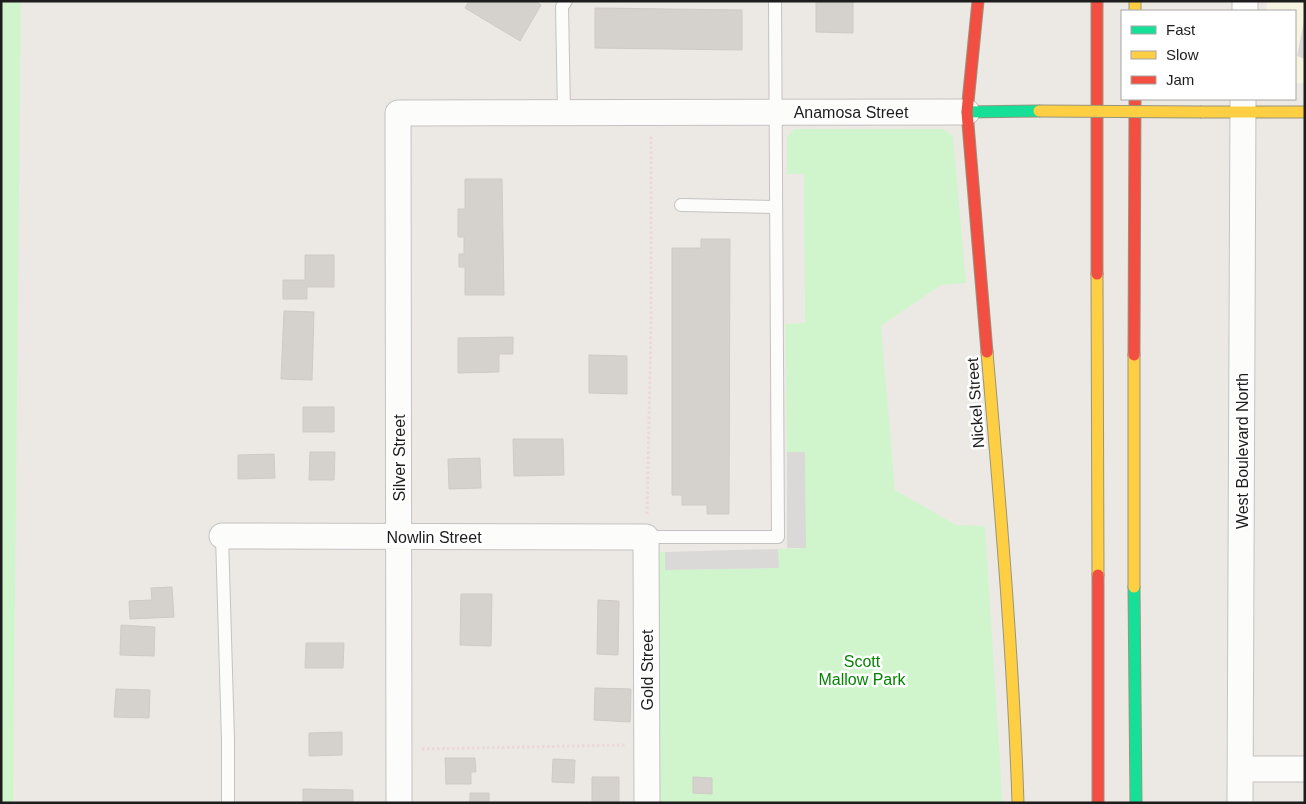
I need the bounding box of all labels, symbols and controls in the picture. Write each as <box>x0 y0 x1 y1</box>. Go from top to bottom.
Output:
legend <box>1121 10 1296 100</box>
text: Fast <box>1166 21 1196 38</box>
text: Slow <box>1166 46 1199 63</box>
text: Jam <box>1166 71 1194 88</box>
street label: Anamosa Street <box>794 104 909 121</box>
street label: Nickel Street <box>964 357 987 449</box>
street label: West Boulevard North <box>1234 373 1251 529</box>
street label: Silver Street <box>391 414 408 502</box>
street label: Nowlin Street <box>386 529 482 546</box>
street label: Gold Street <box>639 629 656 710</box>
park label: Scott Mallow Park <box>818 653 907 688</box>

